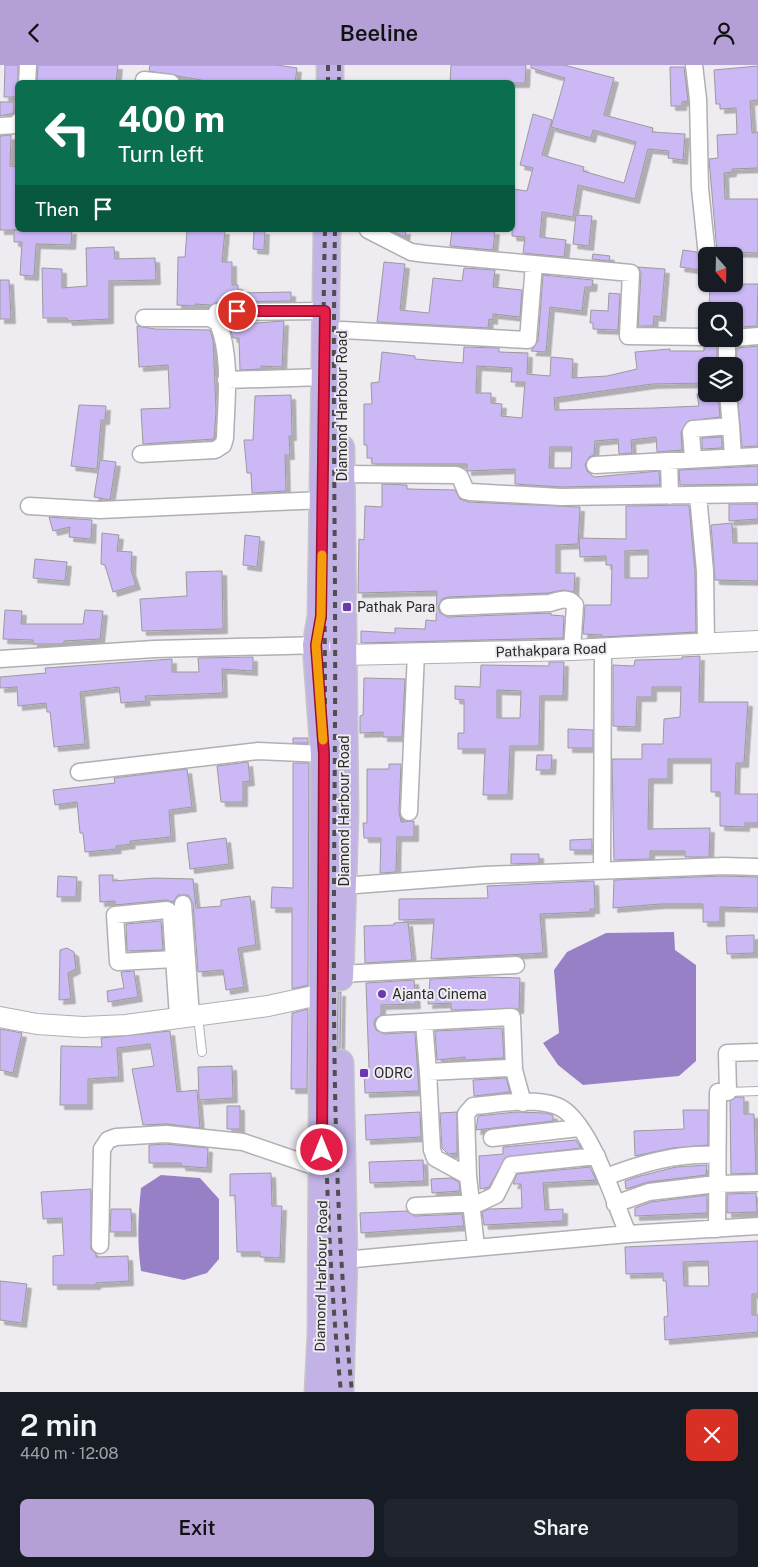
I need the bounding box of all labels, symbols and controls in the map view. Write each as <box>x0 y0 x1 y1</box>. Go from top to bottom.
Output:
icon: back <box>20 19 48 47</box>
icon: person <box>710 19 738 47</box>
text: Beeline <box>340 20 418 46</box>
text: 400 m <box>118 99 225 140</box>
icon: left <box>35 100 100 165</box>
text: Turn left <box>118 141 204 167</box>
icon: arrive <box>89 195 117 223</box>
text: Then <box>35 198 79 220</box>
north arrow <box>698 247 742 293</box>
map controls <box>698 247 743 402</box>
pin <box>216 290 258 332</box>
icon: arrive <box>223 297 251 325</box>
button: search <box>698 302 743 347</box>
street label: Diamond Harbour Road <box>334 330 350 482</box>
button: layers <box>698 357 743 402</box>
place label: Pathak Para <box>357 599 435 615</box>
marker: Pathak Para <box>341 601 353 613</box>
street label: Pathakpara Road <box>495 640 607 660</box>
street label: Diamond Harbour Road <box>336 735 352 887</box>
place label: Ajanta Cinema <box>392 986 487 1002</box>
marker: Ajanta Cinema <box>376 988 388 1000</box>
place label: ODRC <box>374 1065 413 1081</box>
marker: ODRC <box>358 1067 370 1079</box>
position arrow <box>295 1123 347 1175</box>
street label: Diamond Harbour Road <box>312 1200 330 1352</box>
text: 2 min <box>20 1407 97 1443</box>
button: close <box>686 1409 738 1461</box>
text: 440 m · 12:08 <box>20 1444 119 1463</box>
button: Exit <box>20 1499 374 1557</box>
button: Share <box>384 1499 738 1557</box>

